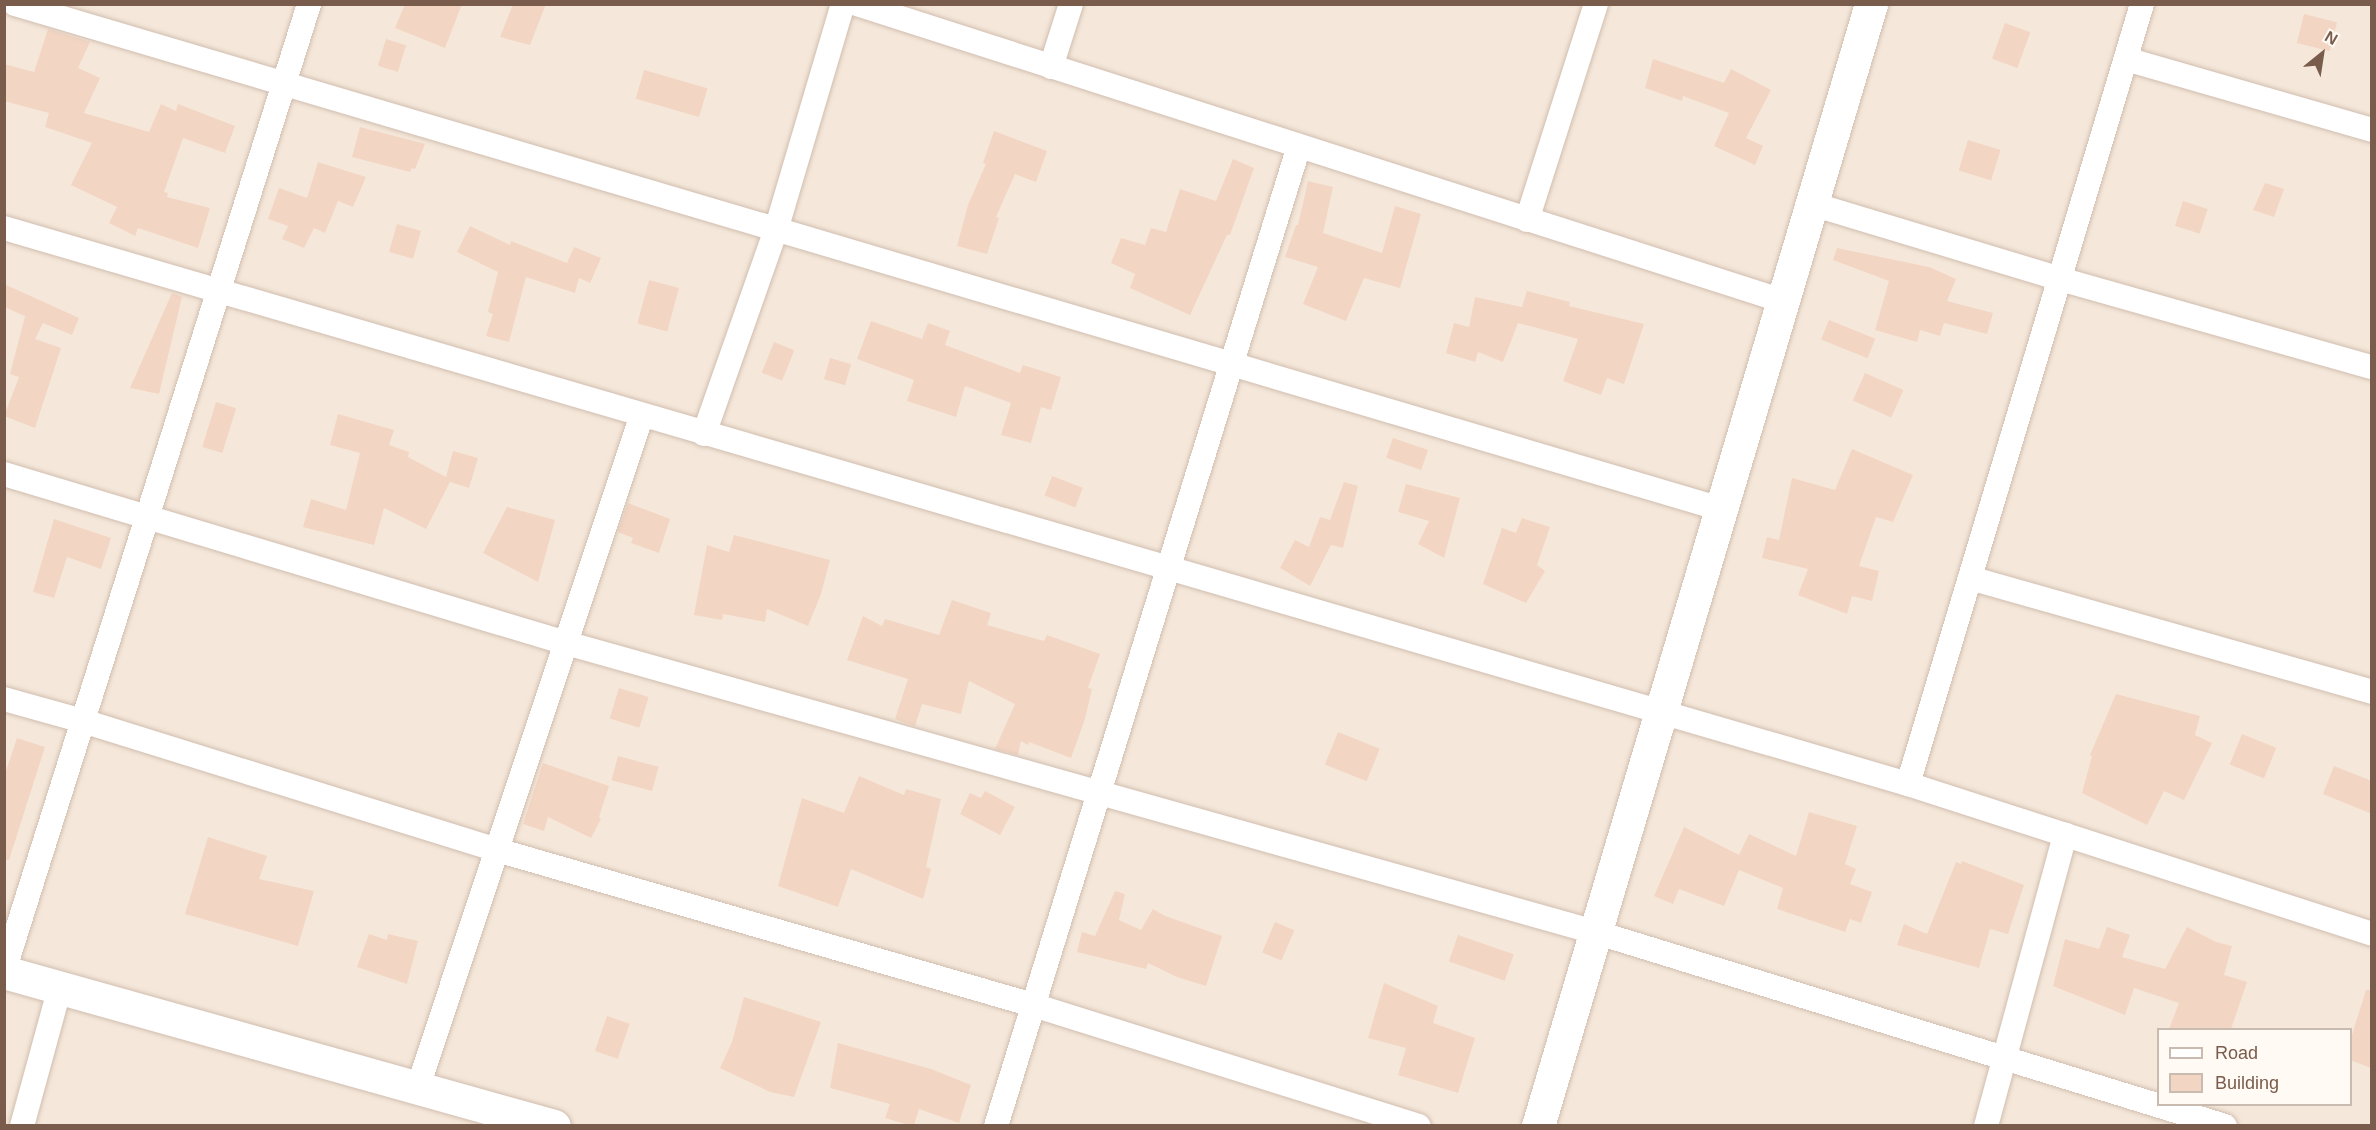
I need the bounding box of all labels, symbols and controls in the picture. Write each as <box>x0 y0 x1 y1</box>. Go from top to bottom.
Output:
north arrow <box>2292 24 2352 84</box>
text: N <box>2322 28 2341 48</box>
legend <box>2157 1028 2352 1106</box>
text: Road <box>2215 1043 2258 1063</box>
text: Building <box>2215 1073 2279 1093</box>

